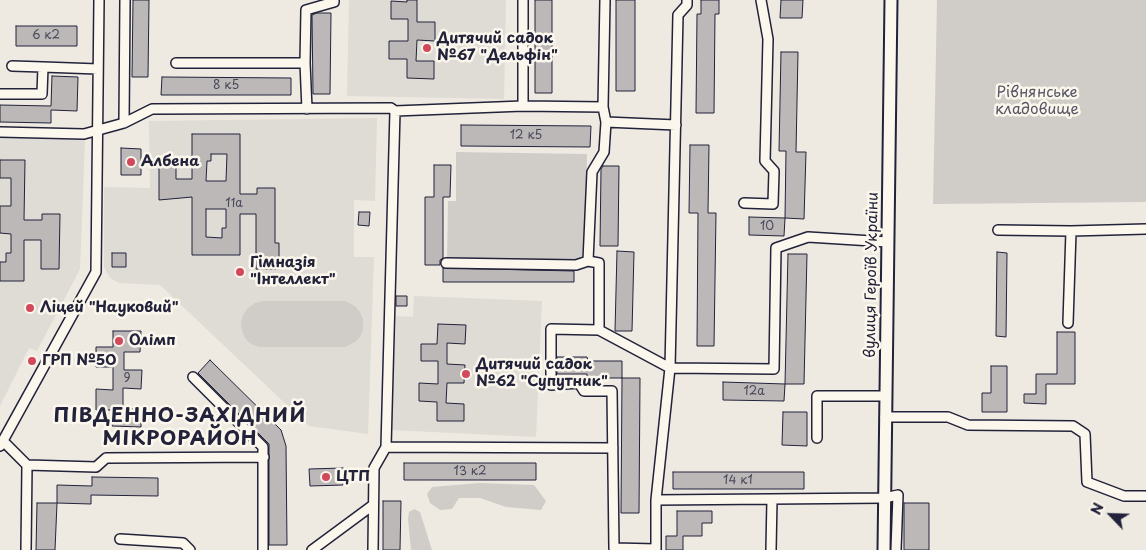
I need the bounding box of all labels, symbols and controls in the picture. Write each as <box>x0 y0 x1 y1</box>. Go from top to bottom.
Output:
house number: 6 к2 <box>32 29 60 43</box>
place label: Дитячий садок №67 "Дельфін" <box>437 30 558 65</box>
marker: Дитячий садок №67 "Дельфін" <box>421 42 433 54</box>
house number: 8 к5 <box>213 79 239 93</box>
park label: Рівнянське кладовище <box>995 84 1079 119</box>
house number: 12 к5 <box>510 129 542 143</box>
place label: Албена <box>141 153 199 171</box>
marker: Албена <box>125 156 137 168</box>
street label: вулиця Героїв України <box>862 192 882 358</box>
house number: 11а <box>225 197 243 211</box>
house number: 10 <box>760 220 774 234</box>
place label: Гімназія "Інтеллект" <box>250 254 336 289</box>
marker: Гімназія "Інтеллект" <box>234 266 246 278</box>
place label: Ліцей "Науковий" <box>40 299 179 317</box>
marker: Ліцей "Науковий" <box>24 302 36 314</box>
place label: Олімп <box>129 332 176 350</box>
marker: Олімп <box>113 335 125 347</box>
place label: ГРП №50 <box>42 352 116 370</box>
marker: ГРП №50 <box>26 355 38 367</box>
place label: Дитячий садок №62 "Супутник" <box>476 356 608 391</box>
marker: Дитячий садок №62 "Супутник" <box>460 368 472 380</box>
house number: 9 <box>123 372 131 386</box>
house number: 12а <box>743 385 765 399</box>
district label: ПІВДЕННО-ЗАХІДНИЙ МІКРОРАЙОН <box>53 404 307 451</box>
house number: 13 к2 <box>454 465 486 479</box>
place label: ЦТП <box>336 468 370 486</box>
marker: ЦТП <box>320 471 332 483</box>
house number: 14 к1 <box>723 474 753 488</box>
north arrow <box>1086 490 1136 540</box>
text: N <box>1085 499 1109 518</box>

